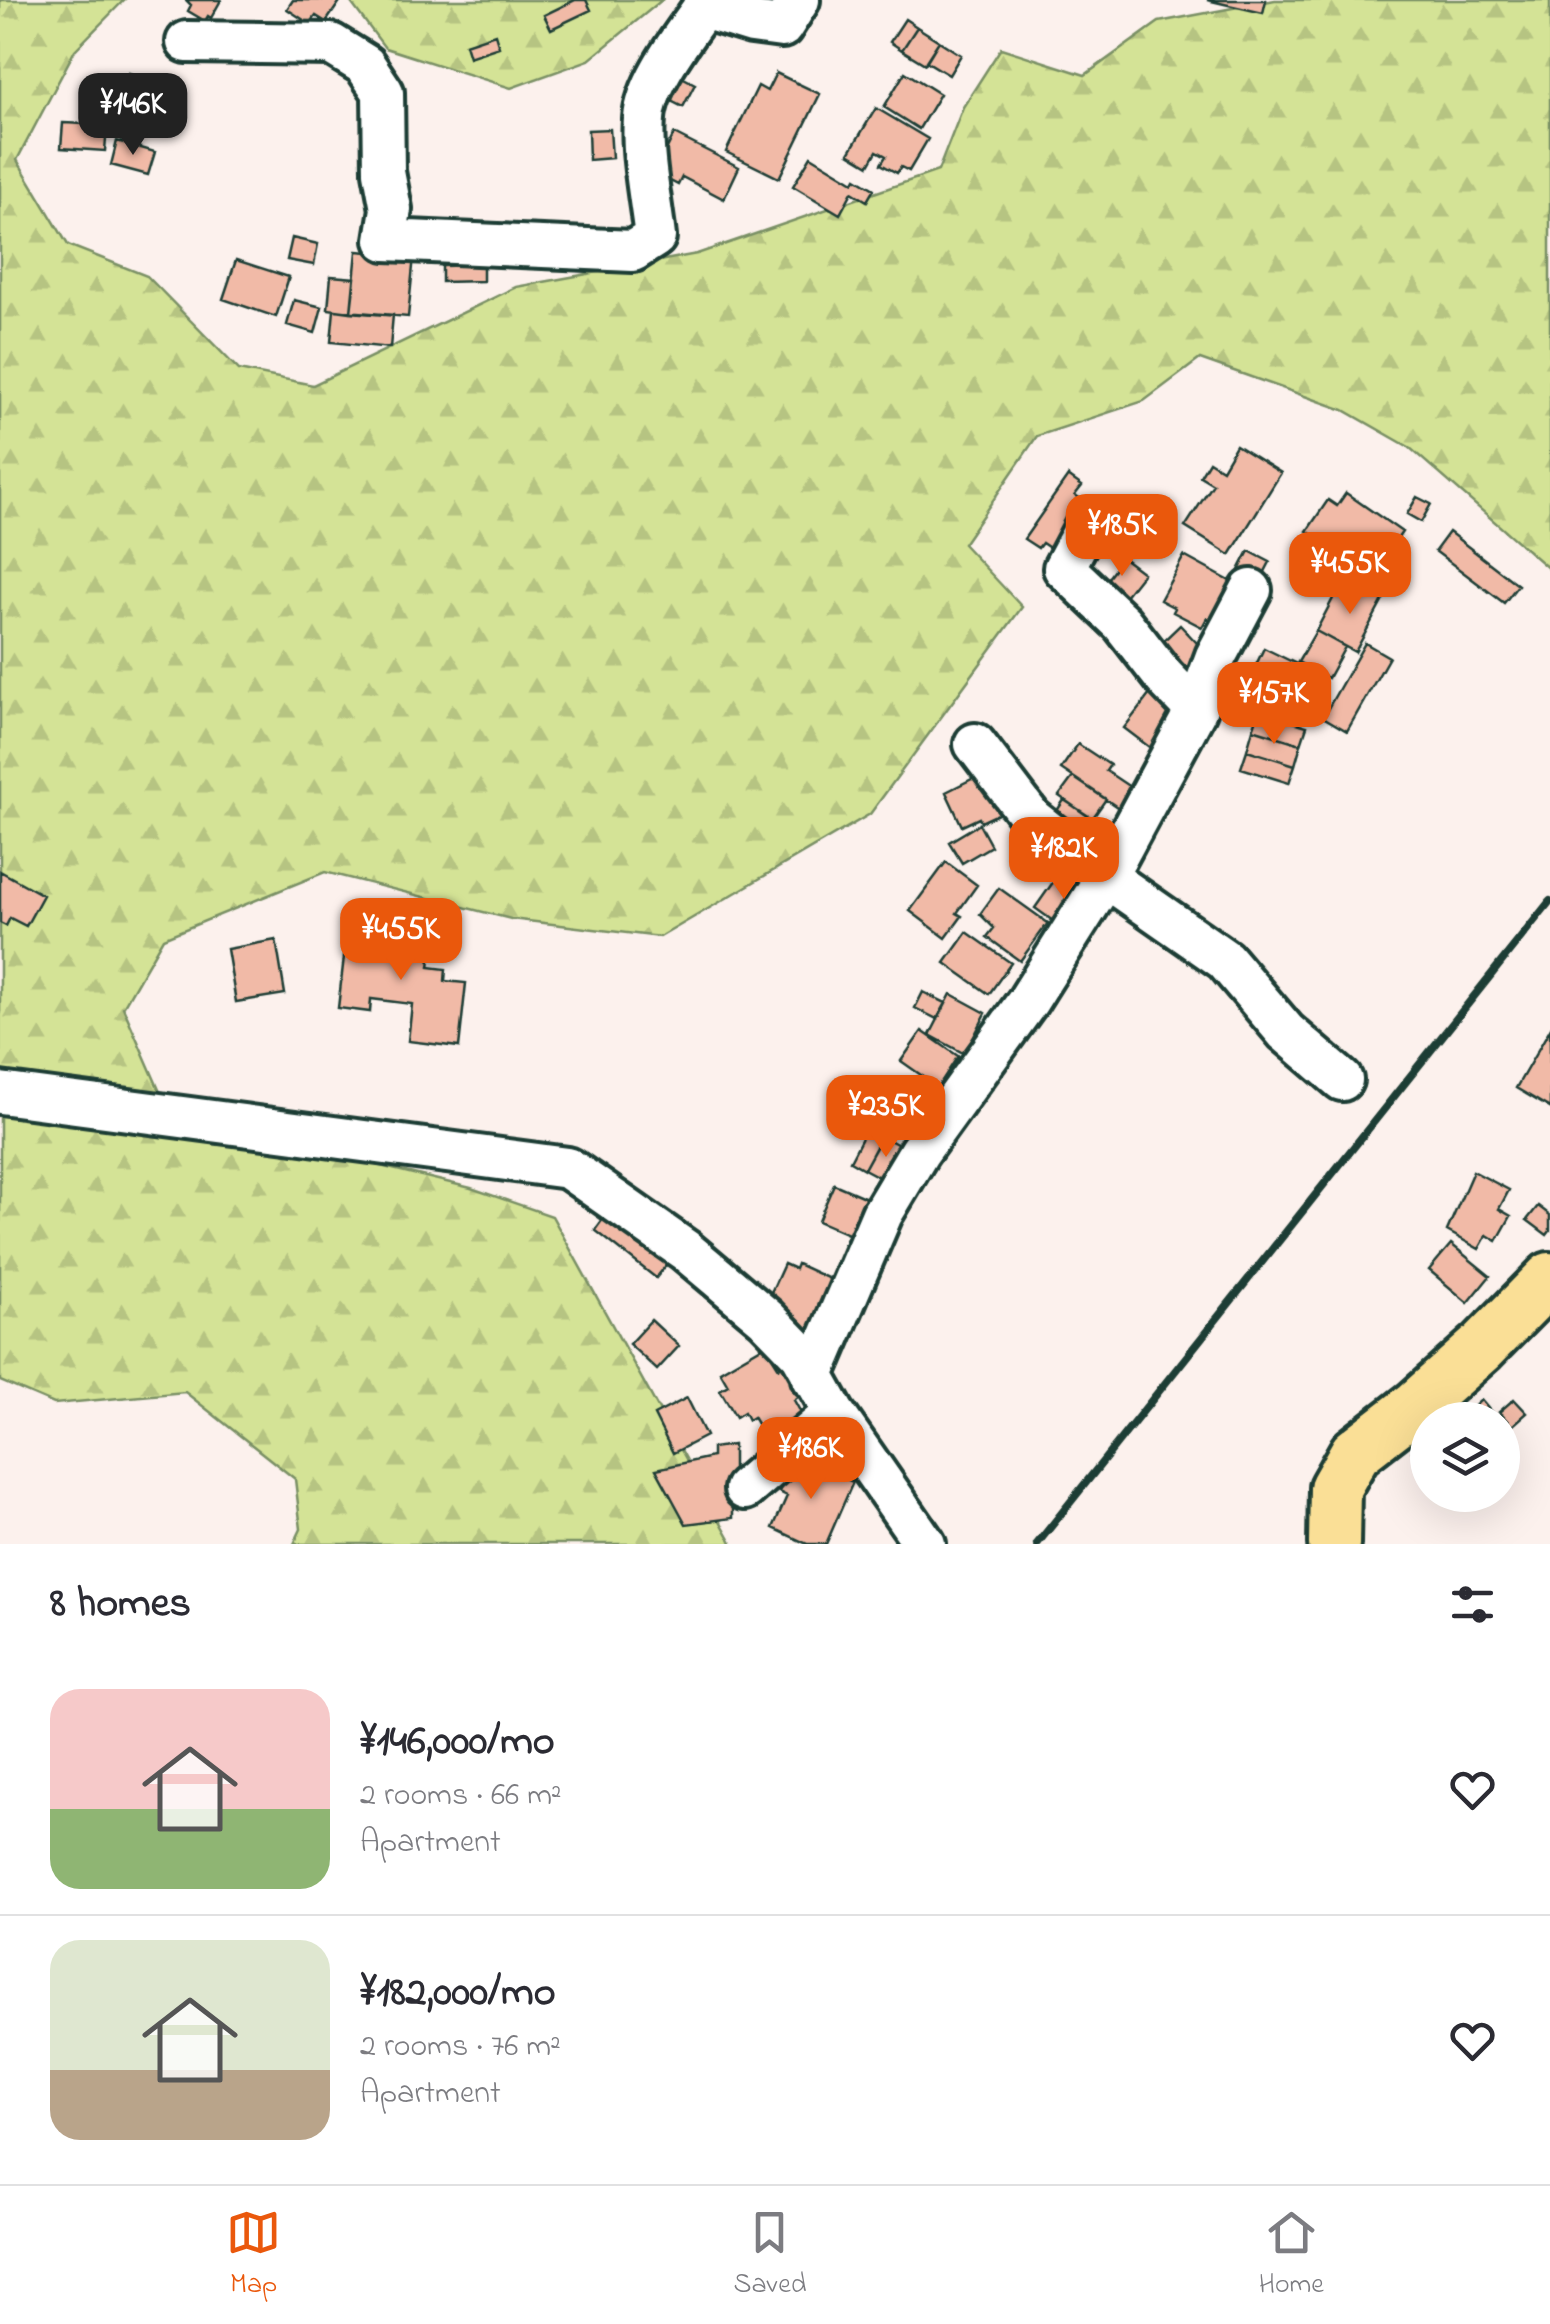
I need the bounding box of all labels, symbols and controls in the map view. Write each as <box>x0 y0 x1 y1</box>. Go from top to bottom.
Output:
pin: ¥146K <box>63 73 203 158</box>
text: ¥146K <box>100 82 166 129</box>
pin: ¥185K <box>1052 494 1192 579</box>
text: ¥185K <box>1088 503 1156 550</box>
pin: ¥455K <box>1280 532 1420 617</box>
text: ¥455K <box>1311 541 1389 588</box>
pin: ¥157K <box>1204 662 1344 747</box>
text: ¥157K <box>1239 671 1309 718</box>
pin: ¥182K <box>994 817 1134 902</box>
text: ¥182K <box>1031 826 1097 873</box>
pin: ¥455K <box>331 898 471 983</box>
text: ¥455K <box>362 907 440 954</box>
pin: ¥235K <box>816 1075 956 1160</box>
text: ¥235K <box>848 1084 924 1131</box>
map controls <box>1410 1402 1520 1512</box>
button: layers <box>1410 1402 1520 1512</box>
pin: ¥186K <box>741 1417 881 1502</box>
text: ¥186K <box>779 1426 843 1473</box>
text: 8 homes <box>50 1574 191 1635</box>
icon: filters <box>1445 1577 1500 1632</box>
text: ¥146,000/mo <box>360 1712 555 1773</box>
icon: home <box>130 1729 250 1849</box>
icon: heart <box>1445 1762 1500 1817</box>
text: 2 rooms · 66 m² <box>360 1773 562 1820</box>
text: Apartment <box>360 1820 501 1867</box>
text: ¥182,000/mo <box>360 1963 555 2024</box>
icon: home <box>130 1980 250 2100</box>
icon: heart <box>1445 2013 1500 2068</box>
text: 2 rooms · 76 m² <box>360 2024 561 2071</box>
text: Apartment <box>360 2071 501 2118</box>
tab: Map <box>226 2205 281 2306</box>
tab: Saved <box>733 2205 806 2306</box>
tab: Home <box>1259 2205 1324 2306</box>

